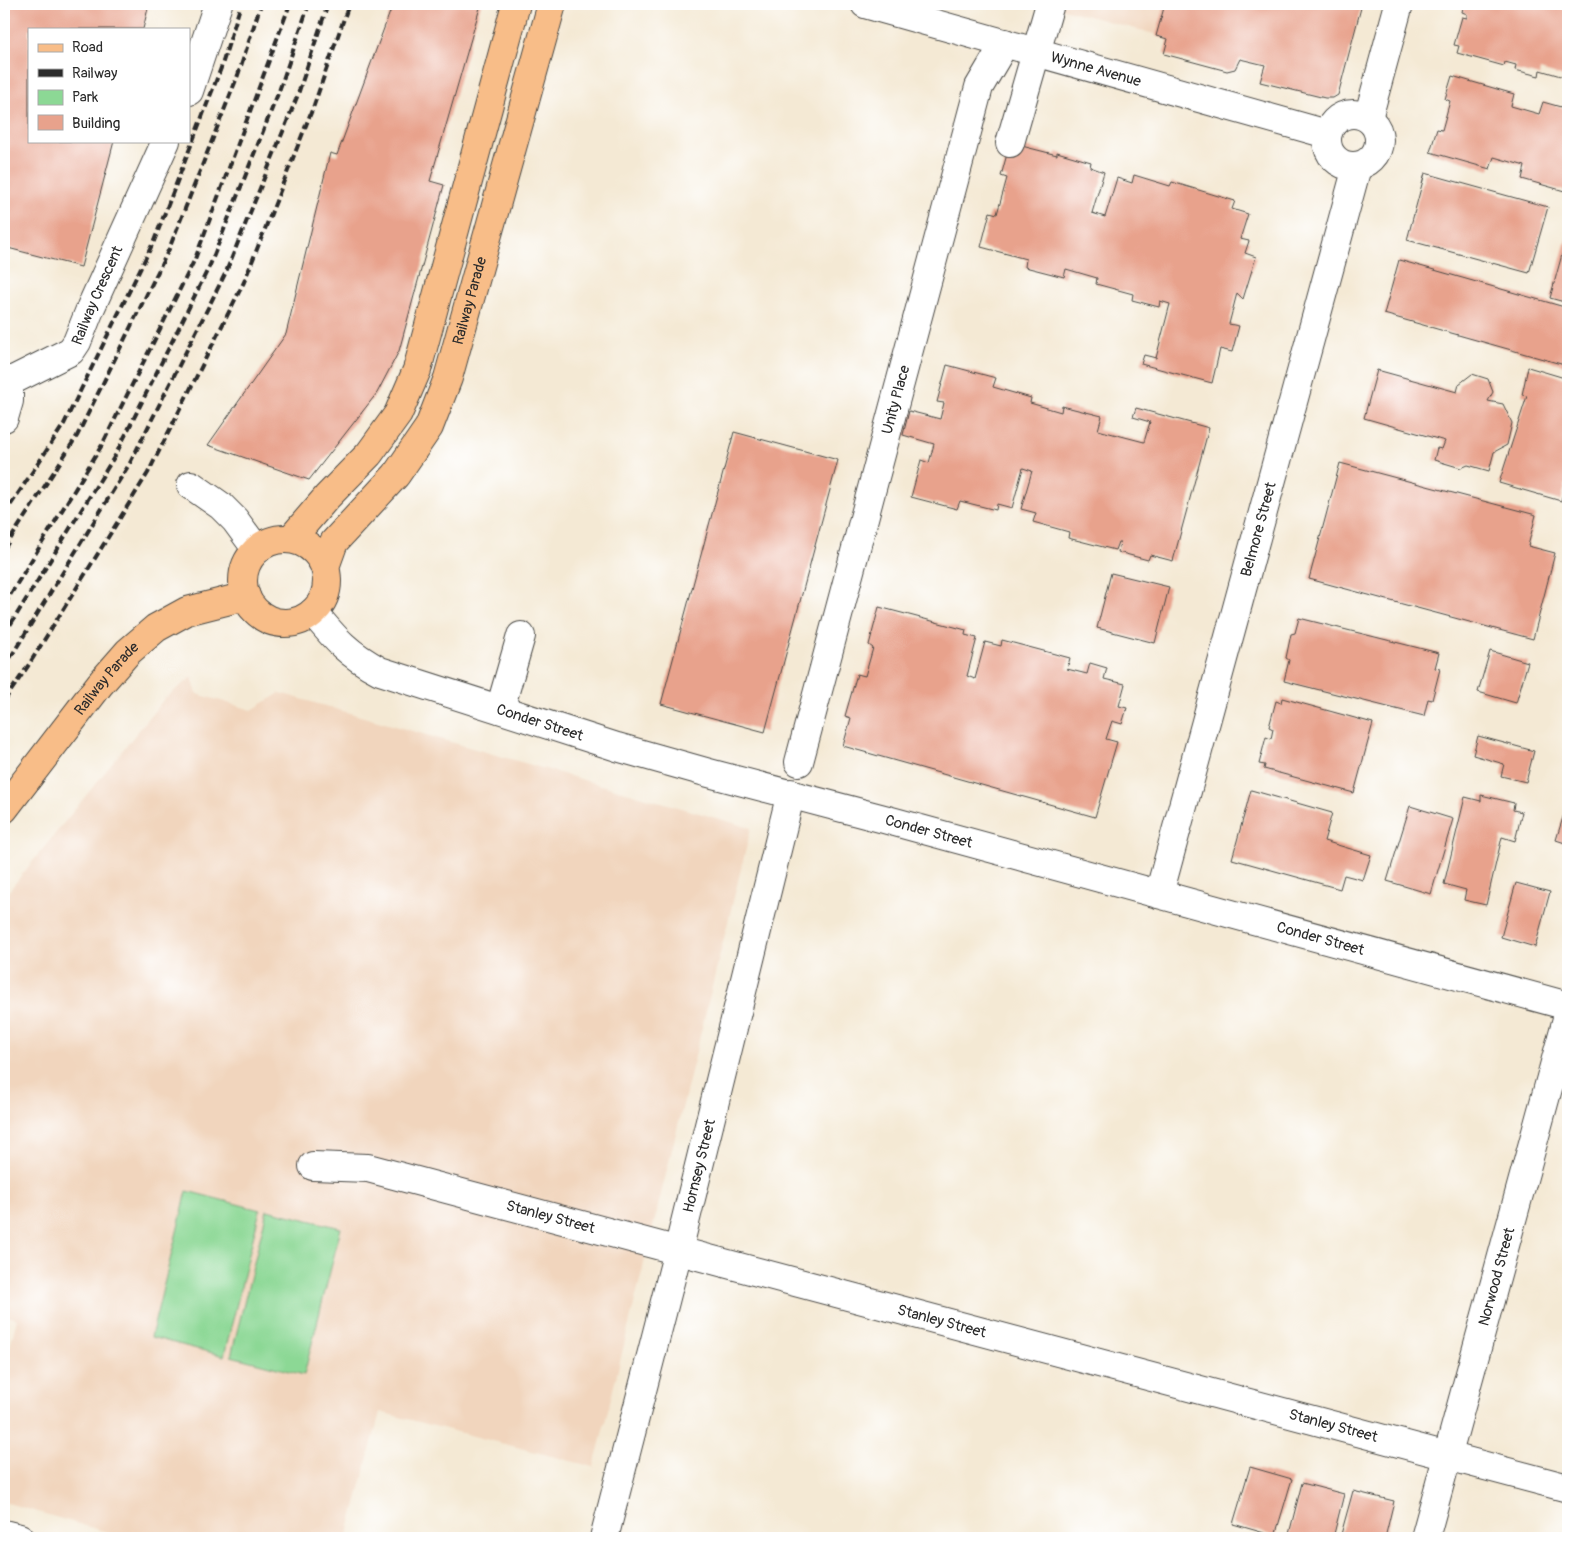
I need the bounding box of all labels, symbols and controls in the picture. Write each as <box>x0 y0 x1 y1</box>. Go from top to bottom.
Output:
legend <box>28 28 190 142</box>
text: Road <box>72 38 103 57</box>
street label: Wynne Avenue <box>1049 47 1144 91</box>
text: Railway <box>72 64 118 83</box>
text: Park <box>72 88 99 107</box>
text: Building <box>72 114 120 133</box>
street label: Railway Crescent <box>67 242 127 348</box>
street label: Railway Parade <box>448 254 491 347</box>
street label: Unity Place <box>877 362 914 436</box>
street label: Belmore Street <box>1236 479 1281 579</box>
street label: Railway Parade <box>70 637 143 719</box>
street label: Conder Street <box>494 700 587 745</box>
street label: Conder Street <box>883 810 976 853</box>
street label: Conder Street <box>1275 917 1367 960</box>
street label: Hornsey Street <box>678 1116 720 1215</box>
street label: Stanley Street <box>504 1196 598 1238</box>
street label: Norwood Street <box>1474 1224 1519 1328</box>
street label: Stanley Street <box>895 1300 989 1342</box>
street label: Stanley Street <box>1287 1404 1381 1447</box>

